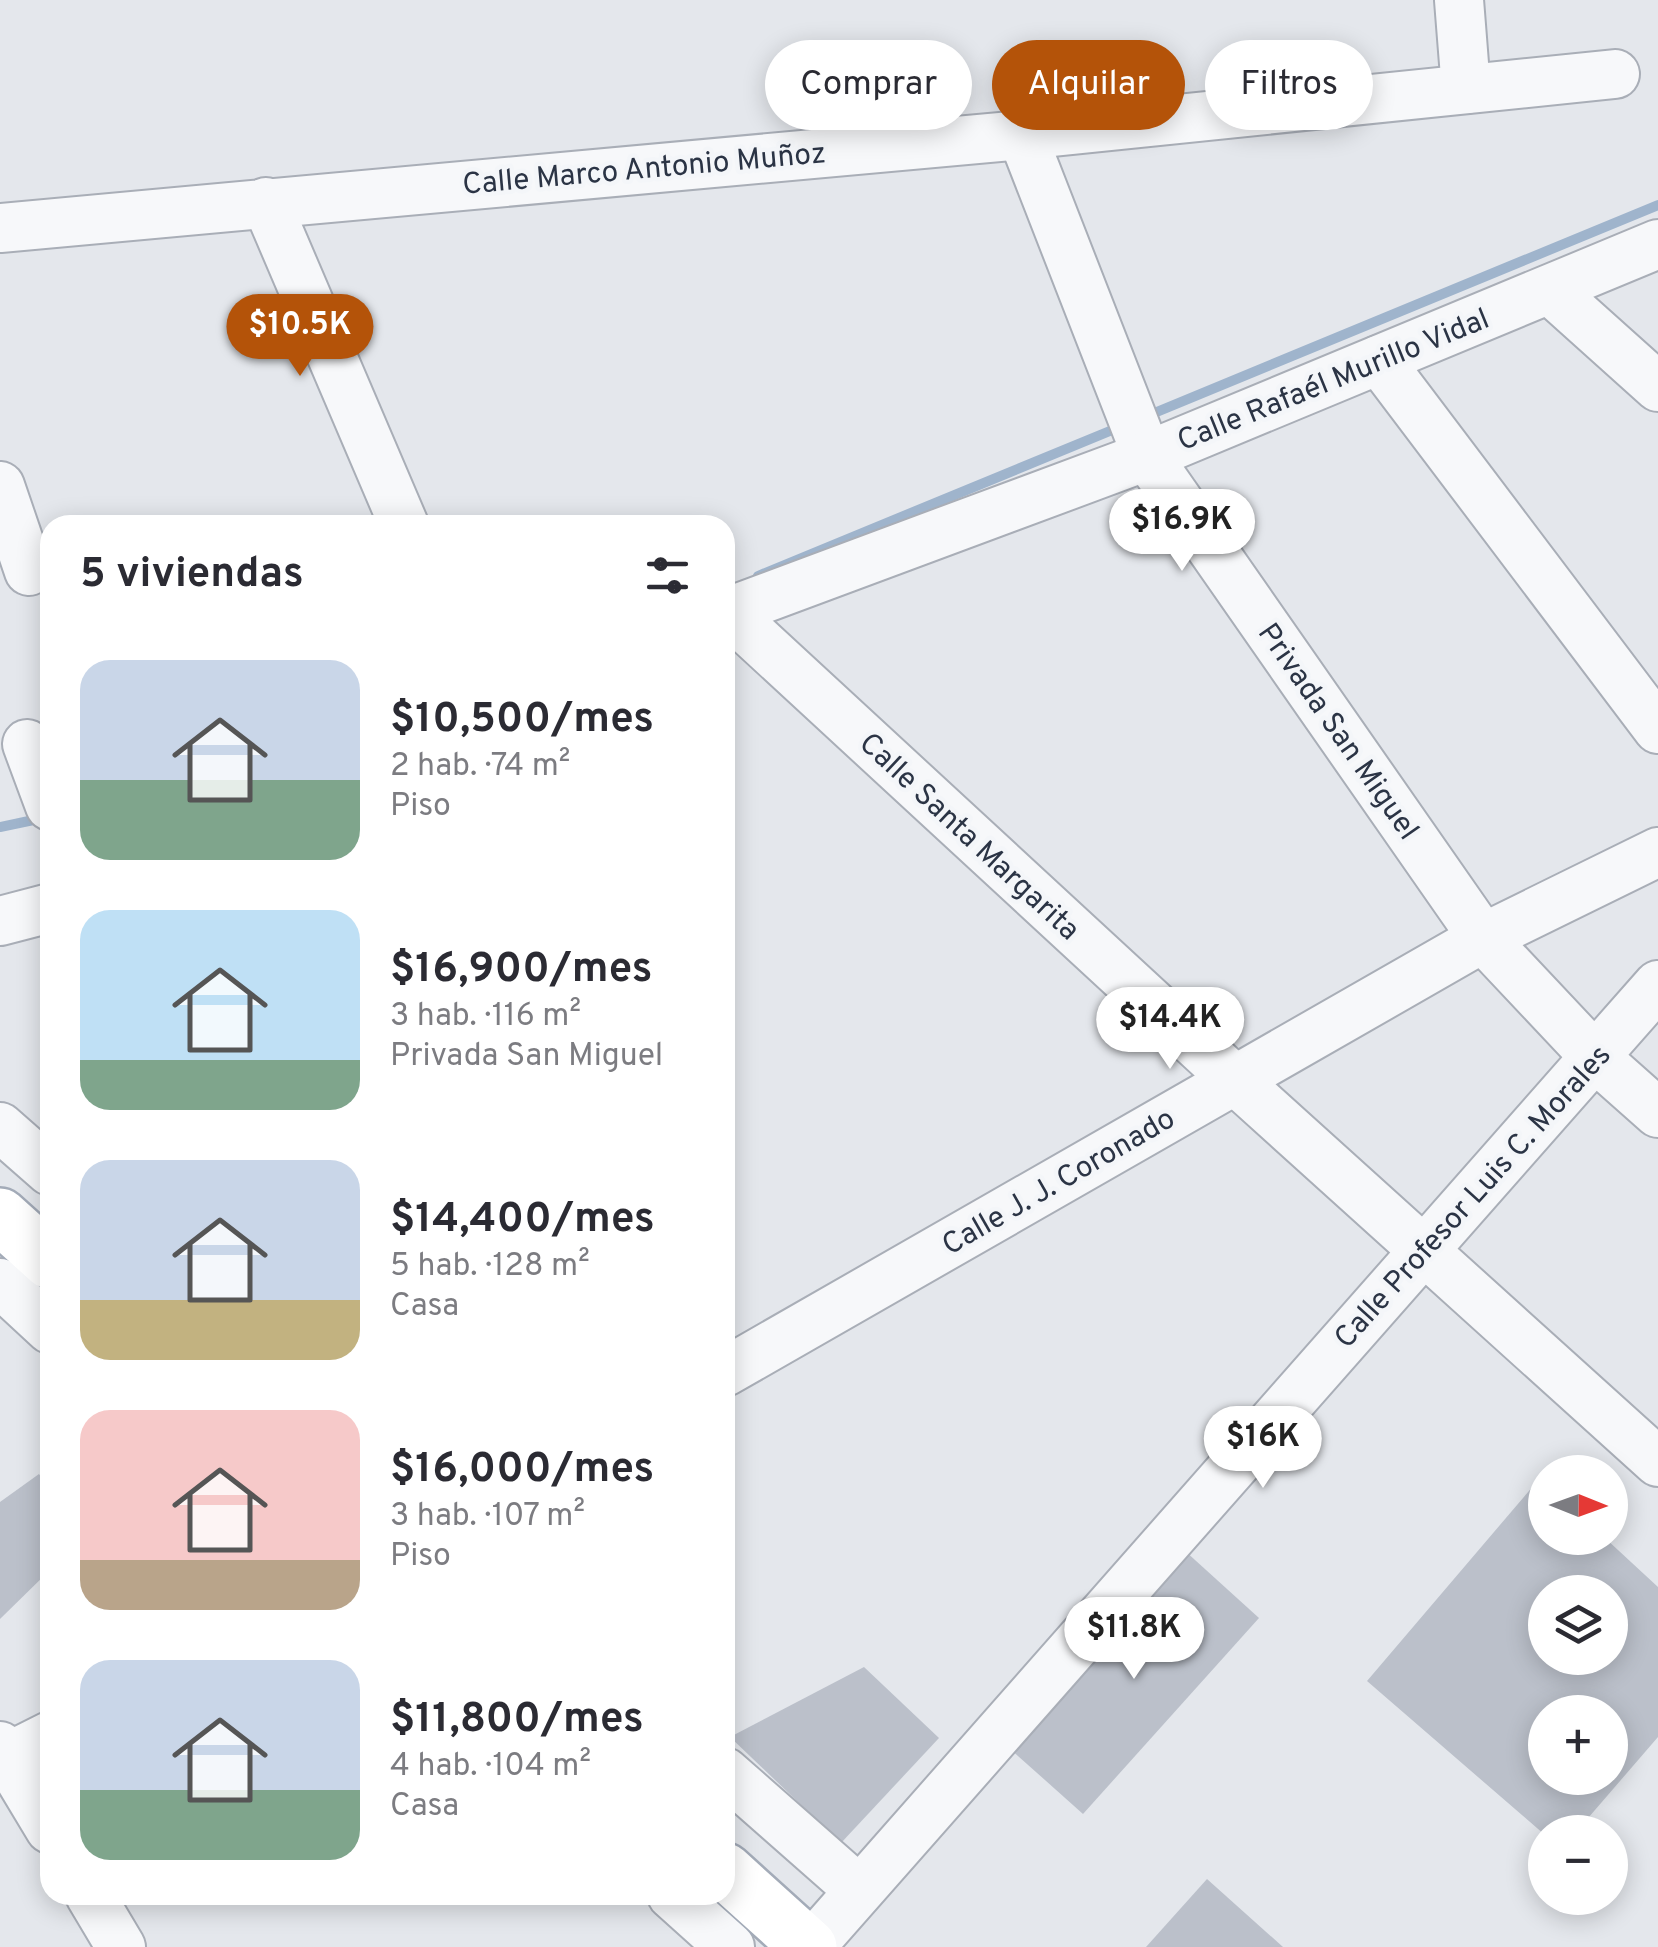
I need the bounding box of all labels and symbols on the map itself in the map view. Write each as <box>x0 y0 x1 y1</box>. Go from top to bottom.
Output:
street label: Calle Marco Antonio Muñoz <box>461 136 827 205</box>
pin: $10.5K <box>219 294 381 379</box>
street label: Calle Rafaél Murillo Vidal <box>1173 302 1495 461</box>
pin: $16.9K <box>1101 489 1263 574</box>
street label: Privada San Miguel <box>1248 617 1426 848</box>
street label: Calle Santa Margarita <box>850 726 1086 950</box>
pin: $14.4K <box>1089 987 1251 1072</box>
street label: Calle Profesor Luis C. Morales <box>1328 1038 1620 1357</box>
street label: Calle J. J. Coronado <box>936 1101 1182 1265</box>
pin: $16K <box>1204 1406 1322 1491</box>
north arrow <box>1528 1455 1628 1555</box>
pin: $11.8K <box>1053 1597 1215 1682</box>

